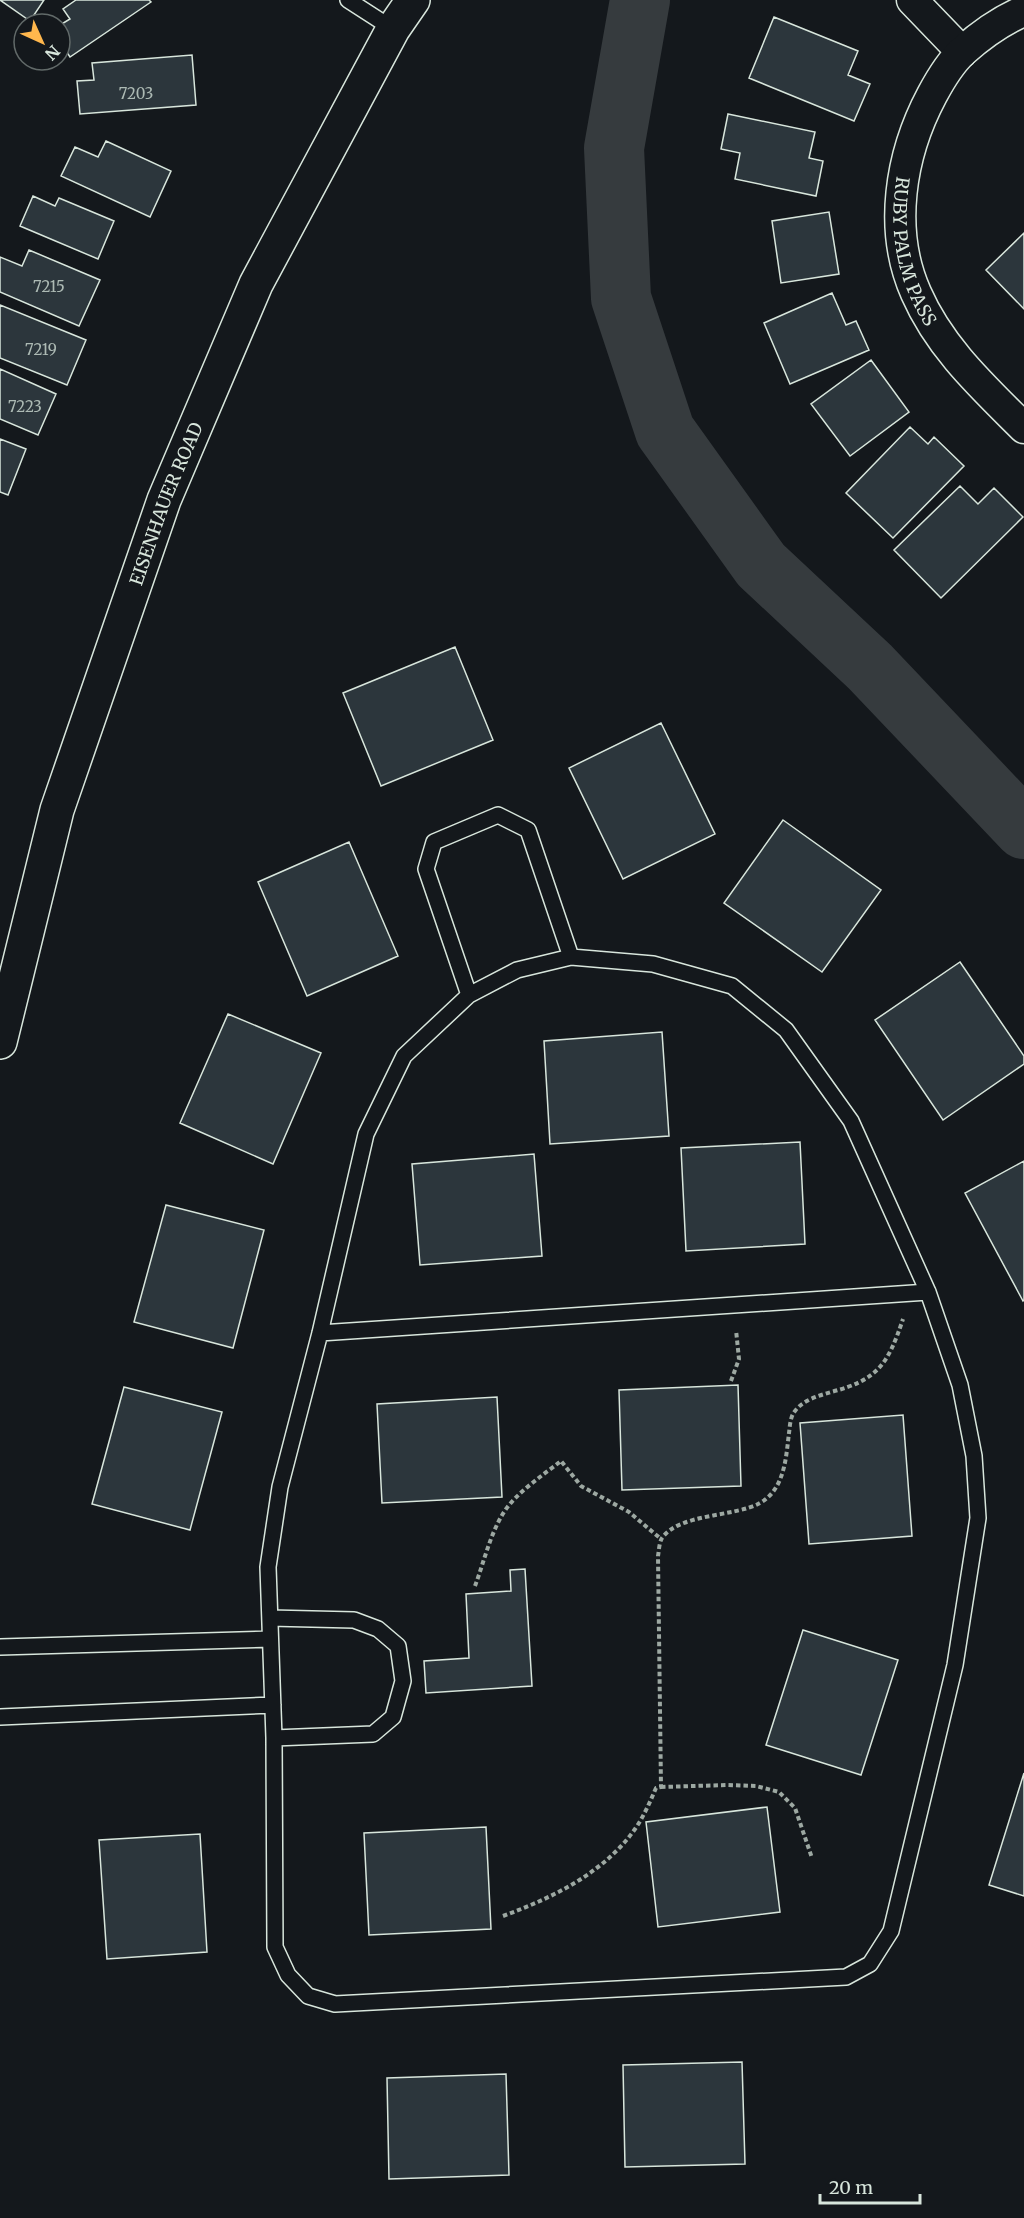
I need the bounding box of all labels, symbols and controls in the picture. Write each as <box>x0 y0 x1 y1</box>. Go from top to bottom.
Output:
north arrow <box>12 12 72 72</box>
text: N <box>41 41 64 64</box>
house number: 7203 <box>119 84 153 103</box>
street label: RUBY PALM PASS <box>889 175 942 330</box>
house number: 7215 <box>33 277 65 296</box>
house number: 7219 <box>25 340 57 359</box>
house number: 7223 <box>8 397 42 416</box>
street label: EISENHAUER ROAD <box>124 419 207 588</box>
scale bar <box>820 2167 920 2205</box>
text: 20 m <box>829 2176 873 2199</box>

